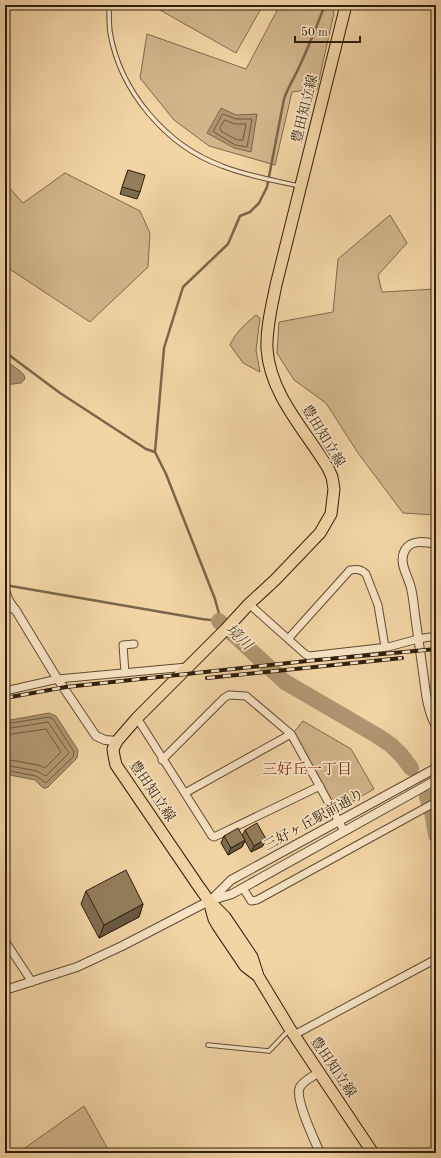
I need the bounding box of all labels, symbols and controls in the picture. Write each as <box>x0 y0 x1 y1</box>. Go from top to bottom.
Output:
scale bar <box>295 18 360 44</box>
text: 50 m <box>301 26 328 39</box>
street label: 豊田知立線 <box>289 73 320 145</box>
street label: 豊田知立線 <box>299 402 348 470</box>
water label: 境川 <box>222 621 257 655</box>
street label: 豊田知立線 <box>127 758 178 824</box>
district label: 三好丘一丁目 <box>262 761 352 778</box>
street label: 三好ヶ丘駅前通り <box>261 786 366 853</box>
street label: 豊田知立線 <box>308 1034 359 1100</box>

